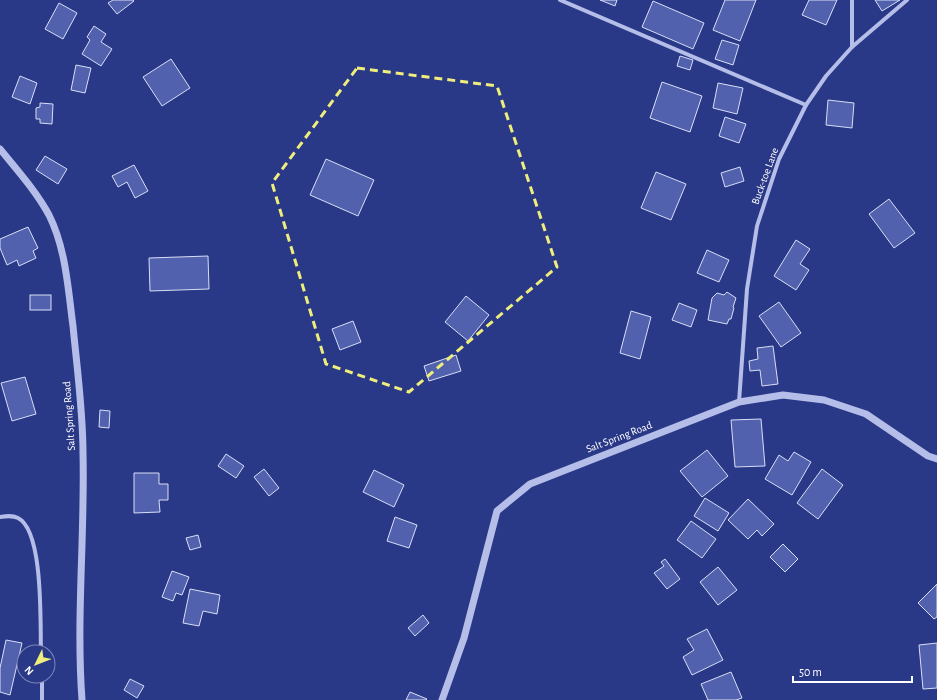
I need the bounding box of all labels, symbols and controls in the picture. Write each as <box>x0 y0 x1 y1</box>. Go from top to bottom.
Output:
street label: Buck-toe Lane <box>750 146 780 206</box>
street label: Salt Spring Road <box>61 381 77 451</box>
street label: Salt Spring Road <box>584 419 654 455</box>
north arrow <box>16 644 56 684</box>
scale bar <box>793 658 912 684</box>
text: N <box>22 664 36 677</box>
text: 50 m <box>799 666 822 678</box>

